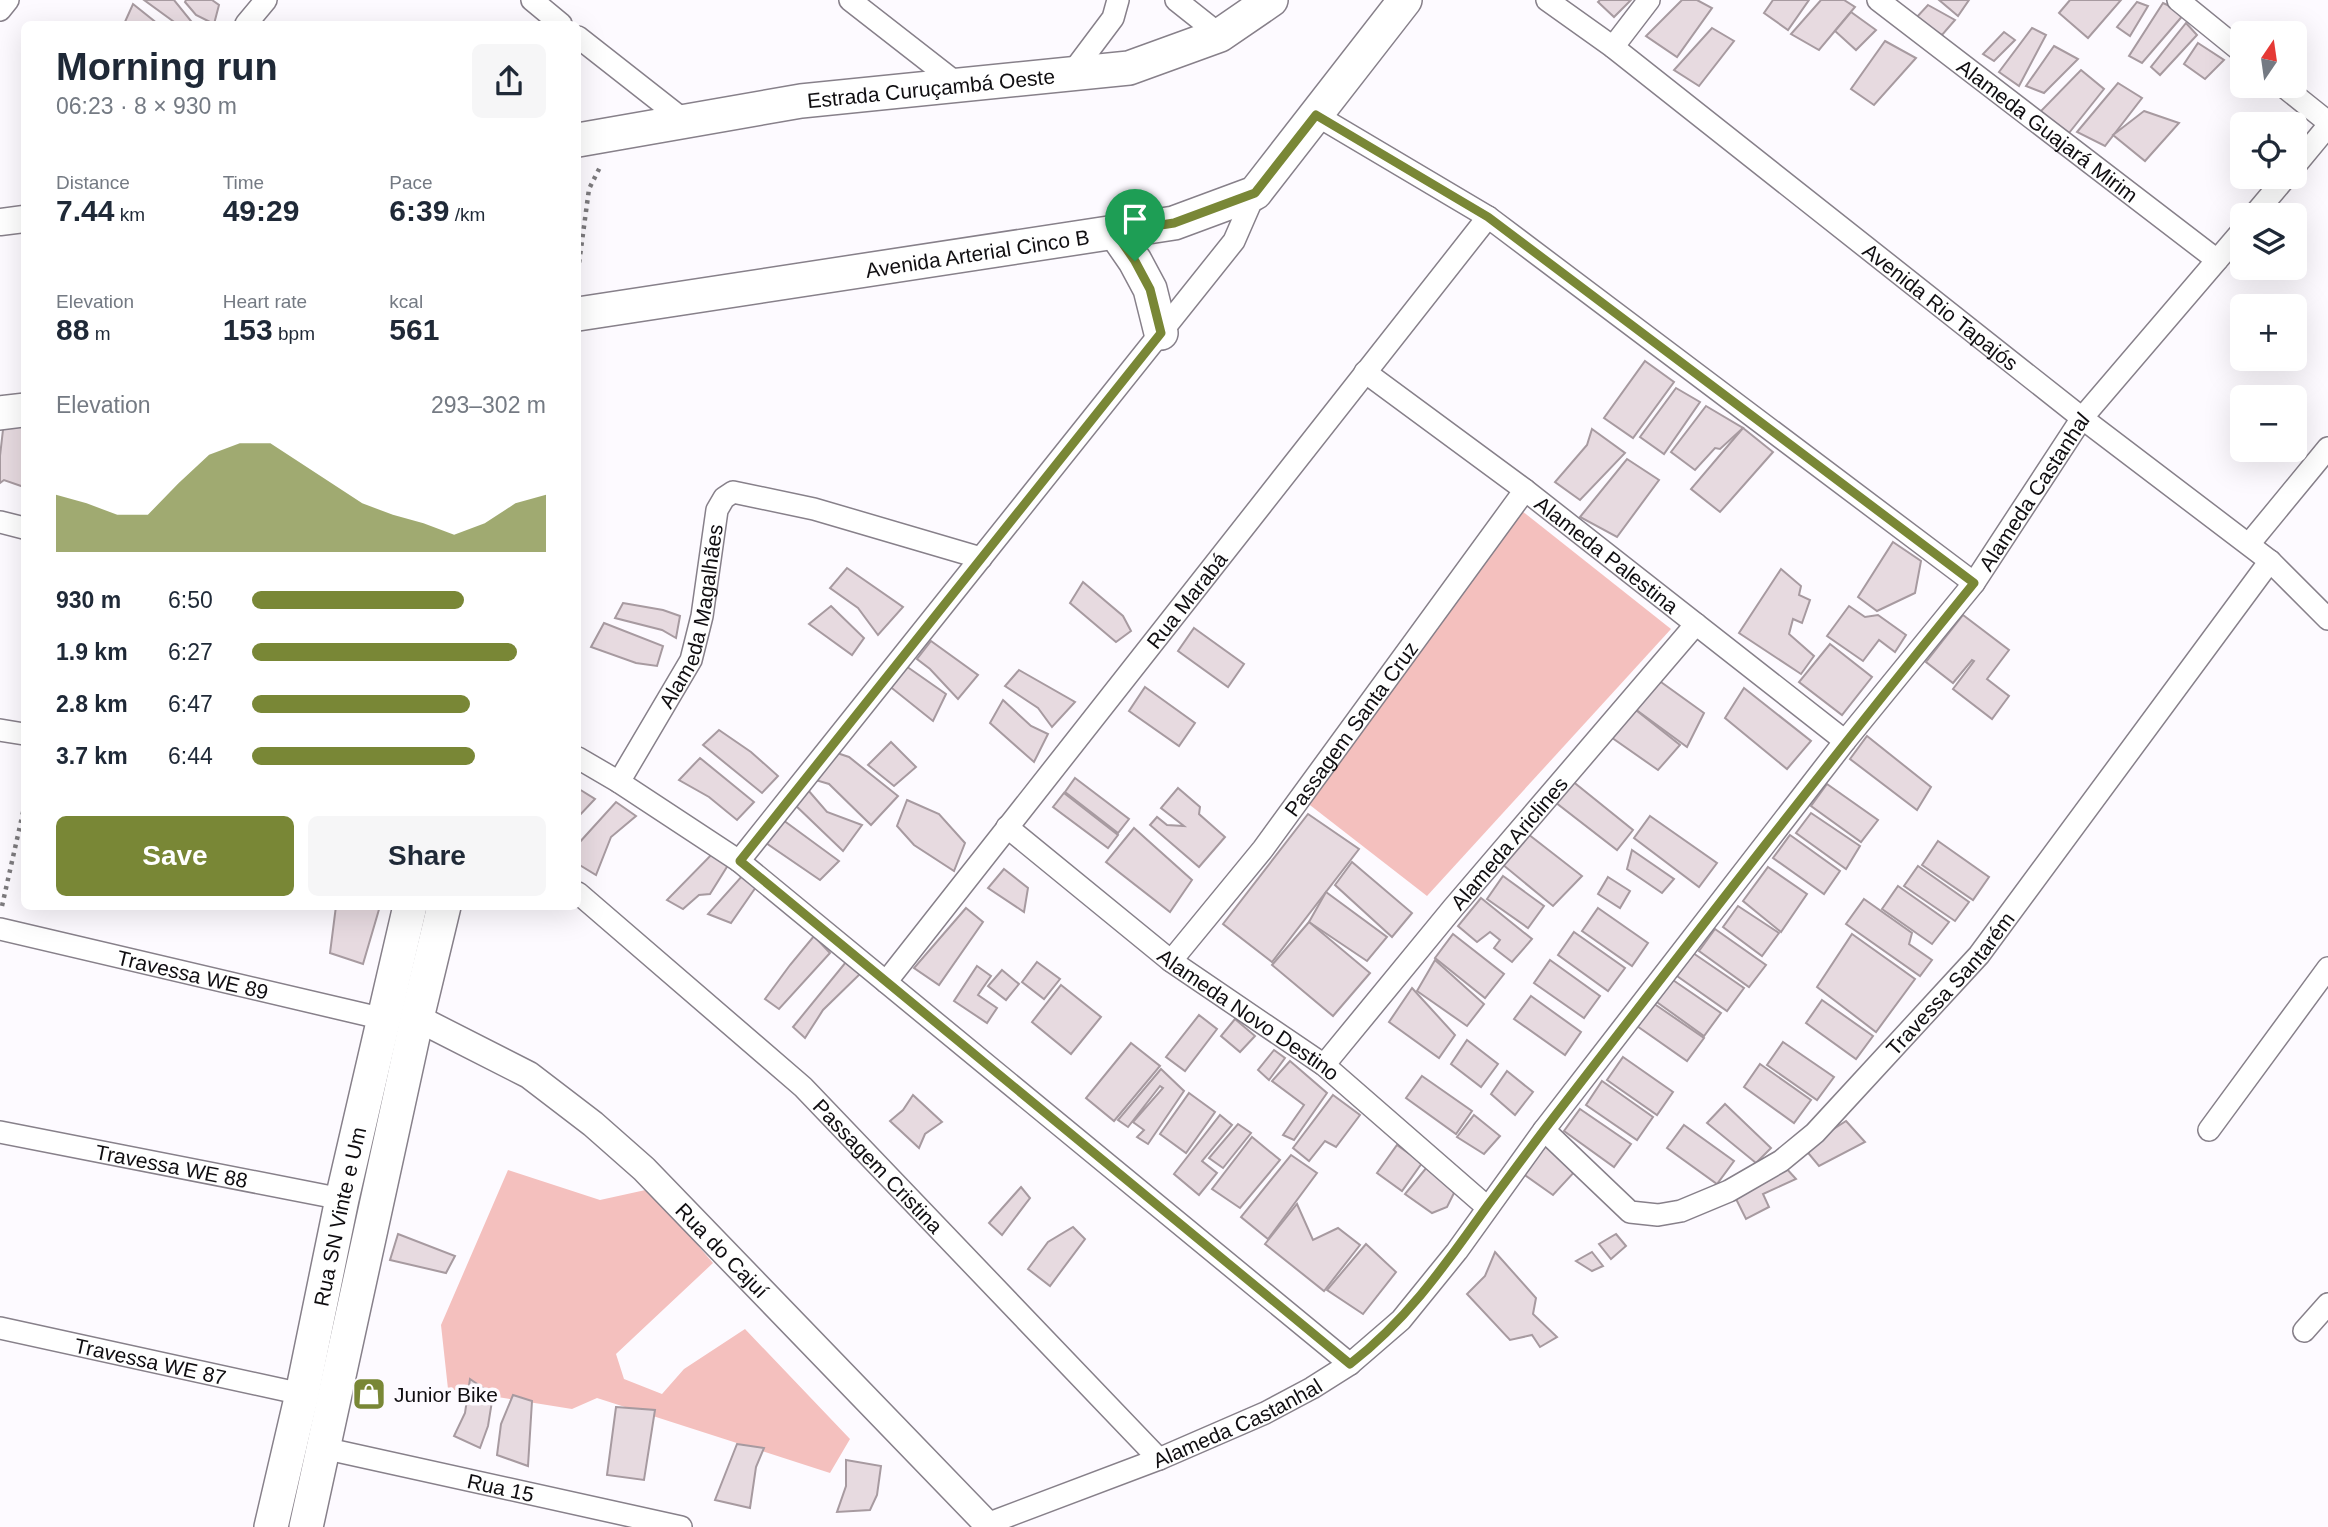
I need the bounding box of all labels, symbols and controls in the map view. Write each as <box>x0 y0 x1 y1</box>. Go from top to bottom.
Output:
north arrow <box>2230 21 2306 98</box>
map controls <box>2230 21 2307 462</box>
button: share <box>472 44 546 118</box>
text: Morning run <box>56 46 278 88</box>
street label: Alameda Guajará Mirim <box>1953 54 2142 207</box>
street label: Estrada Curuçambá Oeste <box>806 64 1056 112</box>
text: 06:23 · 8 × 930 m <box>56 93 237 119</box>
button: locate <box>2230 112 2307 189</box>
text: Distance <box>56 172 130 193</box>
text: Time <box>223 172 264 193</box>
text: Pace <box>389 172 433 193</box>
pin <box>1105 189 1165 261</box>
text: 7.44 <box>56 194 114 227</box>
text: 49:29 <box>223 194 299 227</box>
text: 6:39 <box>389 194 449 227</box>
icon: arrive <box>1116 200 1154 238</box>
button: layers <box>2230 203 2307 280</box>
text: km <box>114 204 145 225</box>
text: /km <box>449 204 485 225</box>
street label: Avenida Arterial Cinco B <box>864 225 1091 281</box>
street label: Avenida Rio Tapajós <box>1859 238 2023 375</box>
text: Elevation <box>56 291 134 312</box>
text: Heart rate <box>223 291 307 312</box>
text: kcal <box>389 291 423 312</box>
button: + <box>2230 294 2307 371</box>
text: 88 <box>56 313 89 346</box>
text: 153 <box>223 313 273 346</box>
text: 561 <box>389 313 439 346</box>
text: m <box>89 323 110 344</box>
text: bpm <box>273 323 315 344</box>
button: − <box>2230 385 2307 462</box>
text: Elevation <box>56 392 151 418</box>
text: 293–302 m <box>431 392 546 418</box>
street label: Alameda Castanhal <box>1974 408 2093 575</box>
street label: Alameda Palestina <box>1531 491 1683 618</box>
street label: Alameda Magalhães <box>654 523 726 712</box>
street label: Rua Marabá <box>1142 547 1232 653</box>
text: 930 m <box>56 587 121 613</box>
text: 6:50 <box>168 587 213 613</box>
street label: Passagem Santa Cruz <box>1280 637 1422 820</box>
text: 1.9 km <box>56 639 128 665</box>
text: 6:27 <box>168 639 213 665</box>
text: 2.8 km <box>56 691 128 717</box>
text: 6:47 <box>168 691 213 717</box>
text: 3.7 km <box>56 743 128 769</box>
text: 6:44 <box>168 743 213 769</box>
street label: Alameda Ariclines <box>1446 772 1572 914</box>
button: Save <box>56 816 294 896</box>
button: Share <box>308 816 546 896</box>
street label: Travessa Santarém <box>1881 907 2018 1060</box>
street label: Alameda Novo Destino <box>1153 944 1344 1085</box>
street label: Travessa WE 89 <box>115 945 271 1003</box>
street label: Passagem Cristina <box>809 1094 948 1238</box>
street label: Rua SN Vinte e Um <box>309 1124 370 1308</box>
street label: Travessa WE 88 <box>94 1140 250 1192</box>
street label: Rua do Cajuí <box>671 1198 773 1302</box>
street label: Travessa WE 87 <box>73 1333 228 1389</box>
street label: Alameda Castanhal <box>1149 1373 1326 1472</box>
shop icon: Junior Bike <box>350 1375 388 1413</box>
place label: Junior Bike <box>394 1383 498 1406</box>
street label: Rua 15 <box>465 1469 536 1506</box>

